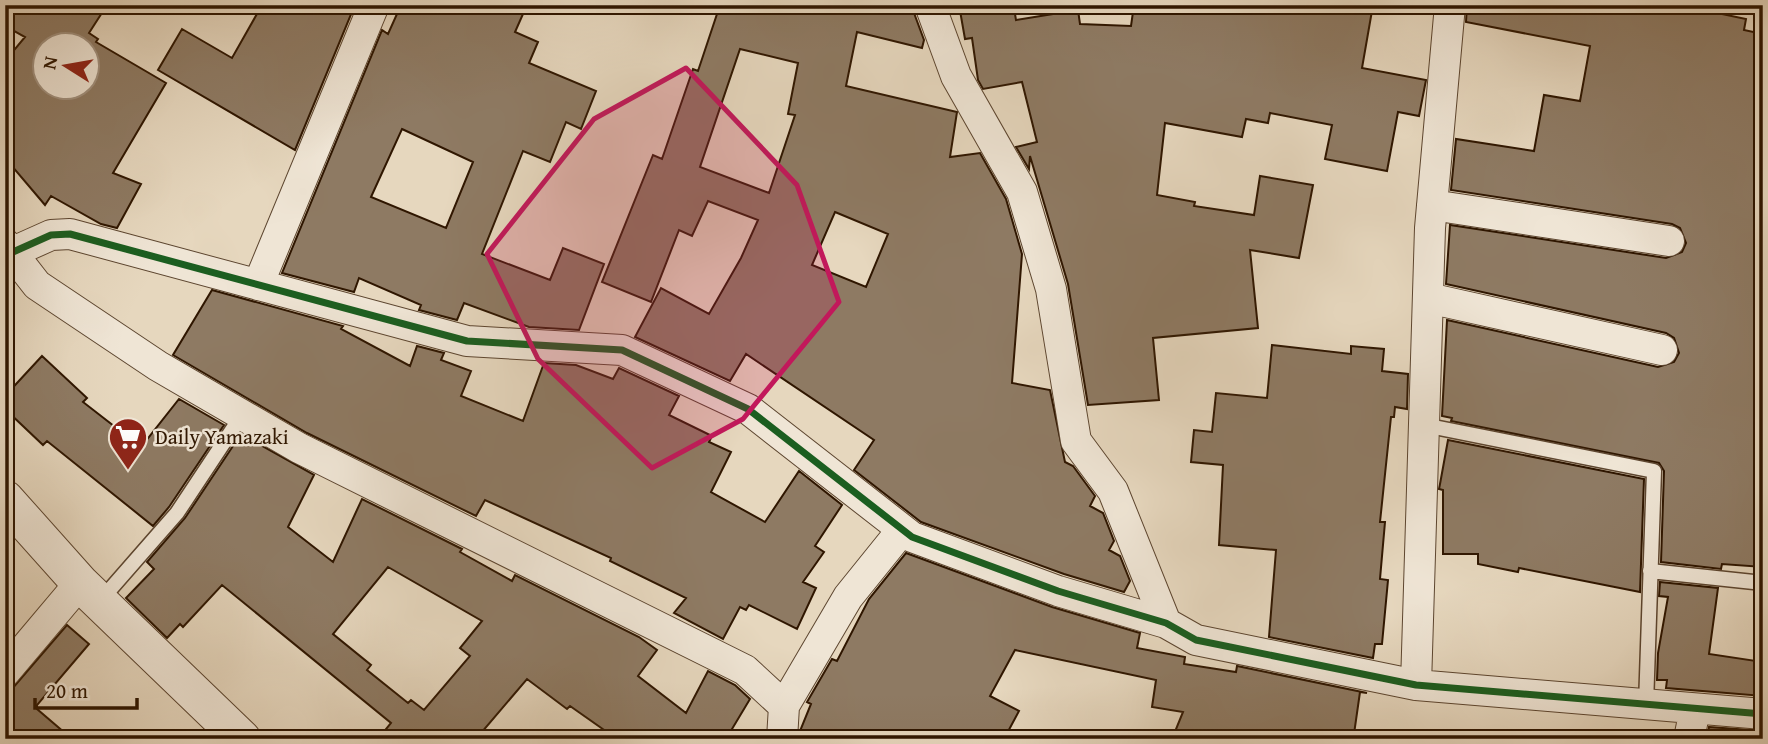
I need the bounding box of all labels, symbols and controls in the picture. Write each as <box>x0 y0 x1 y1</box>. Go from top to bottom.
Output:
north arrow <box>32 32 102 102</box>
text: N <box>34 54 64 72</box>
supermarket icon: Daily Yamazaki <box>107 416 149 471</box>
place label: Daily Yamazaki <box>155 421 289 452</box>
scale bar <box>35 667 136 711</box>
text: 20 m <box>46 675 88 706</box>

